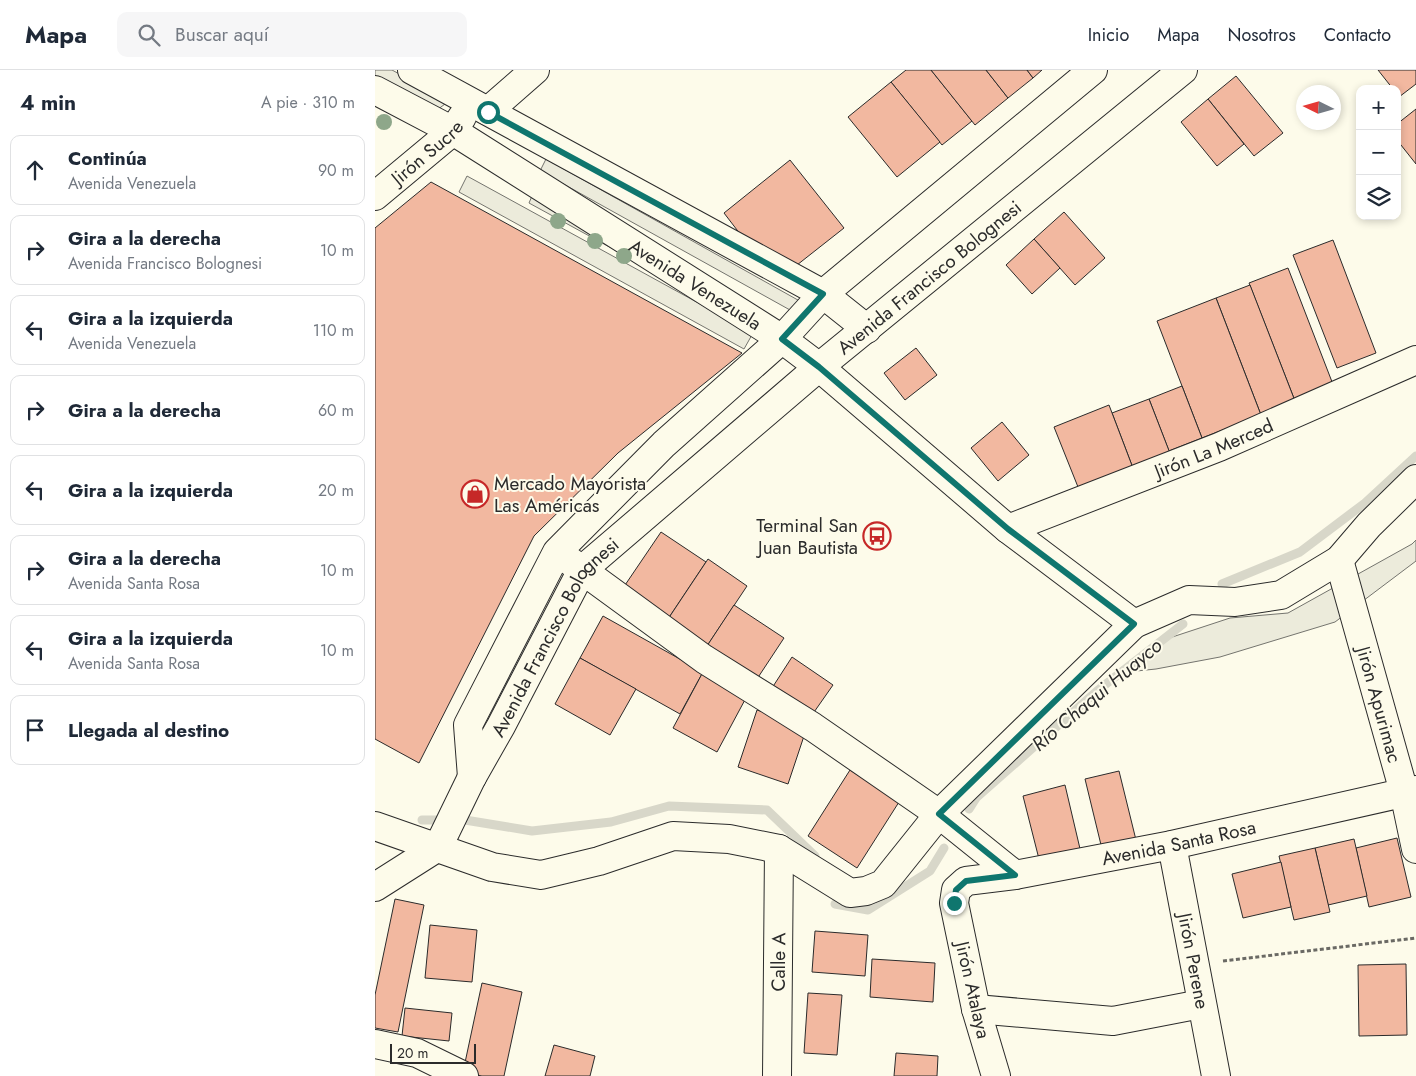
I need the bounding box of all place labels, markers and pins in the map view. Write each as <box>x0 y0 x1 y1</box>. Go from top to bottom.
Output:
place label: Mercado Mayorista Las Américas <box>494 470 646 519</box>
shop icon: Mercado Mayorista Las Américas <box>460 479 490 509</box>
place label: Terminal San Juan Bautista <box>755 512 858 561</box>
bus stop icon: Terminal San Juan Bautista <box>862 521 892 551</box>

